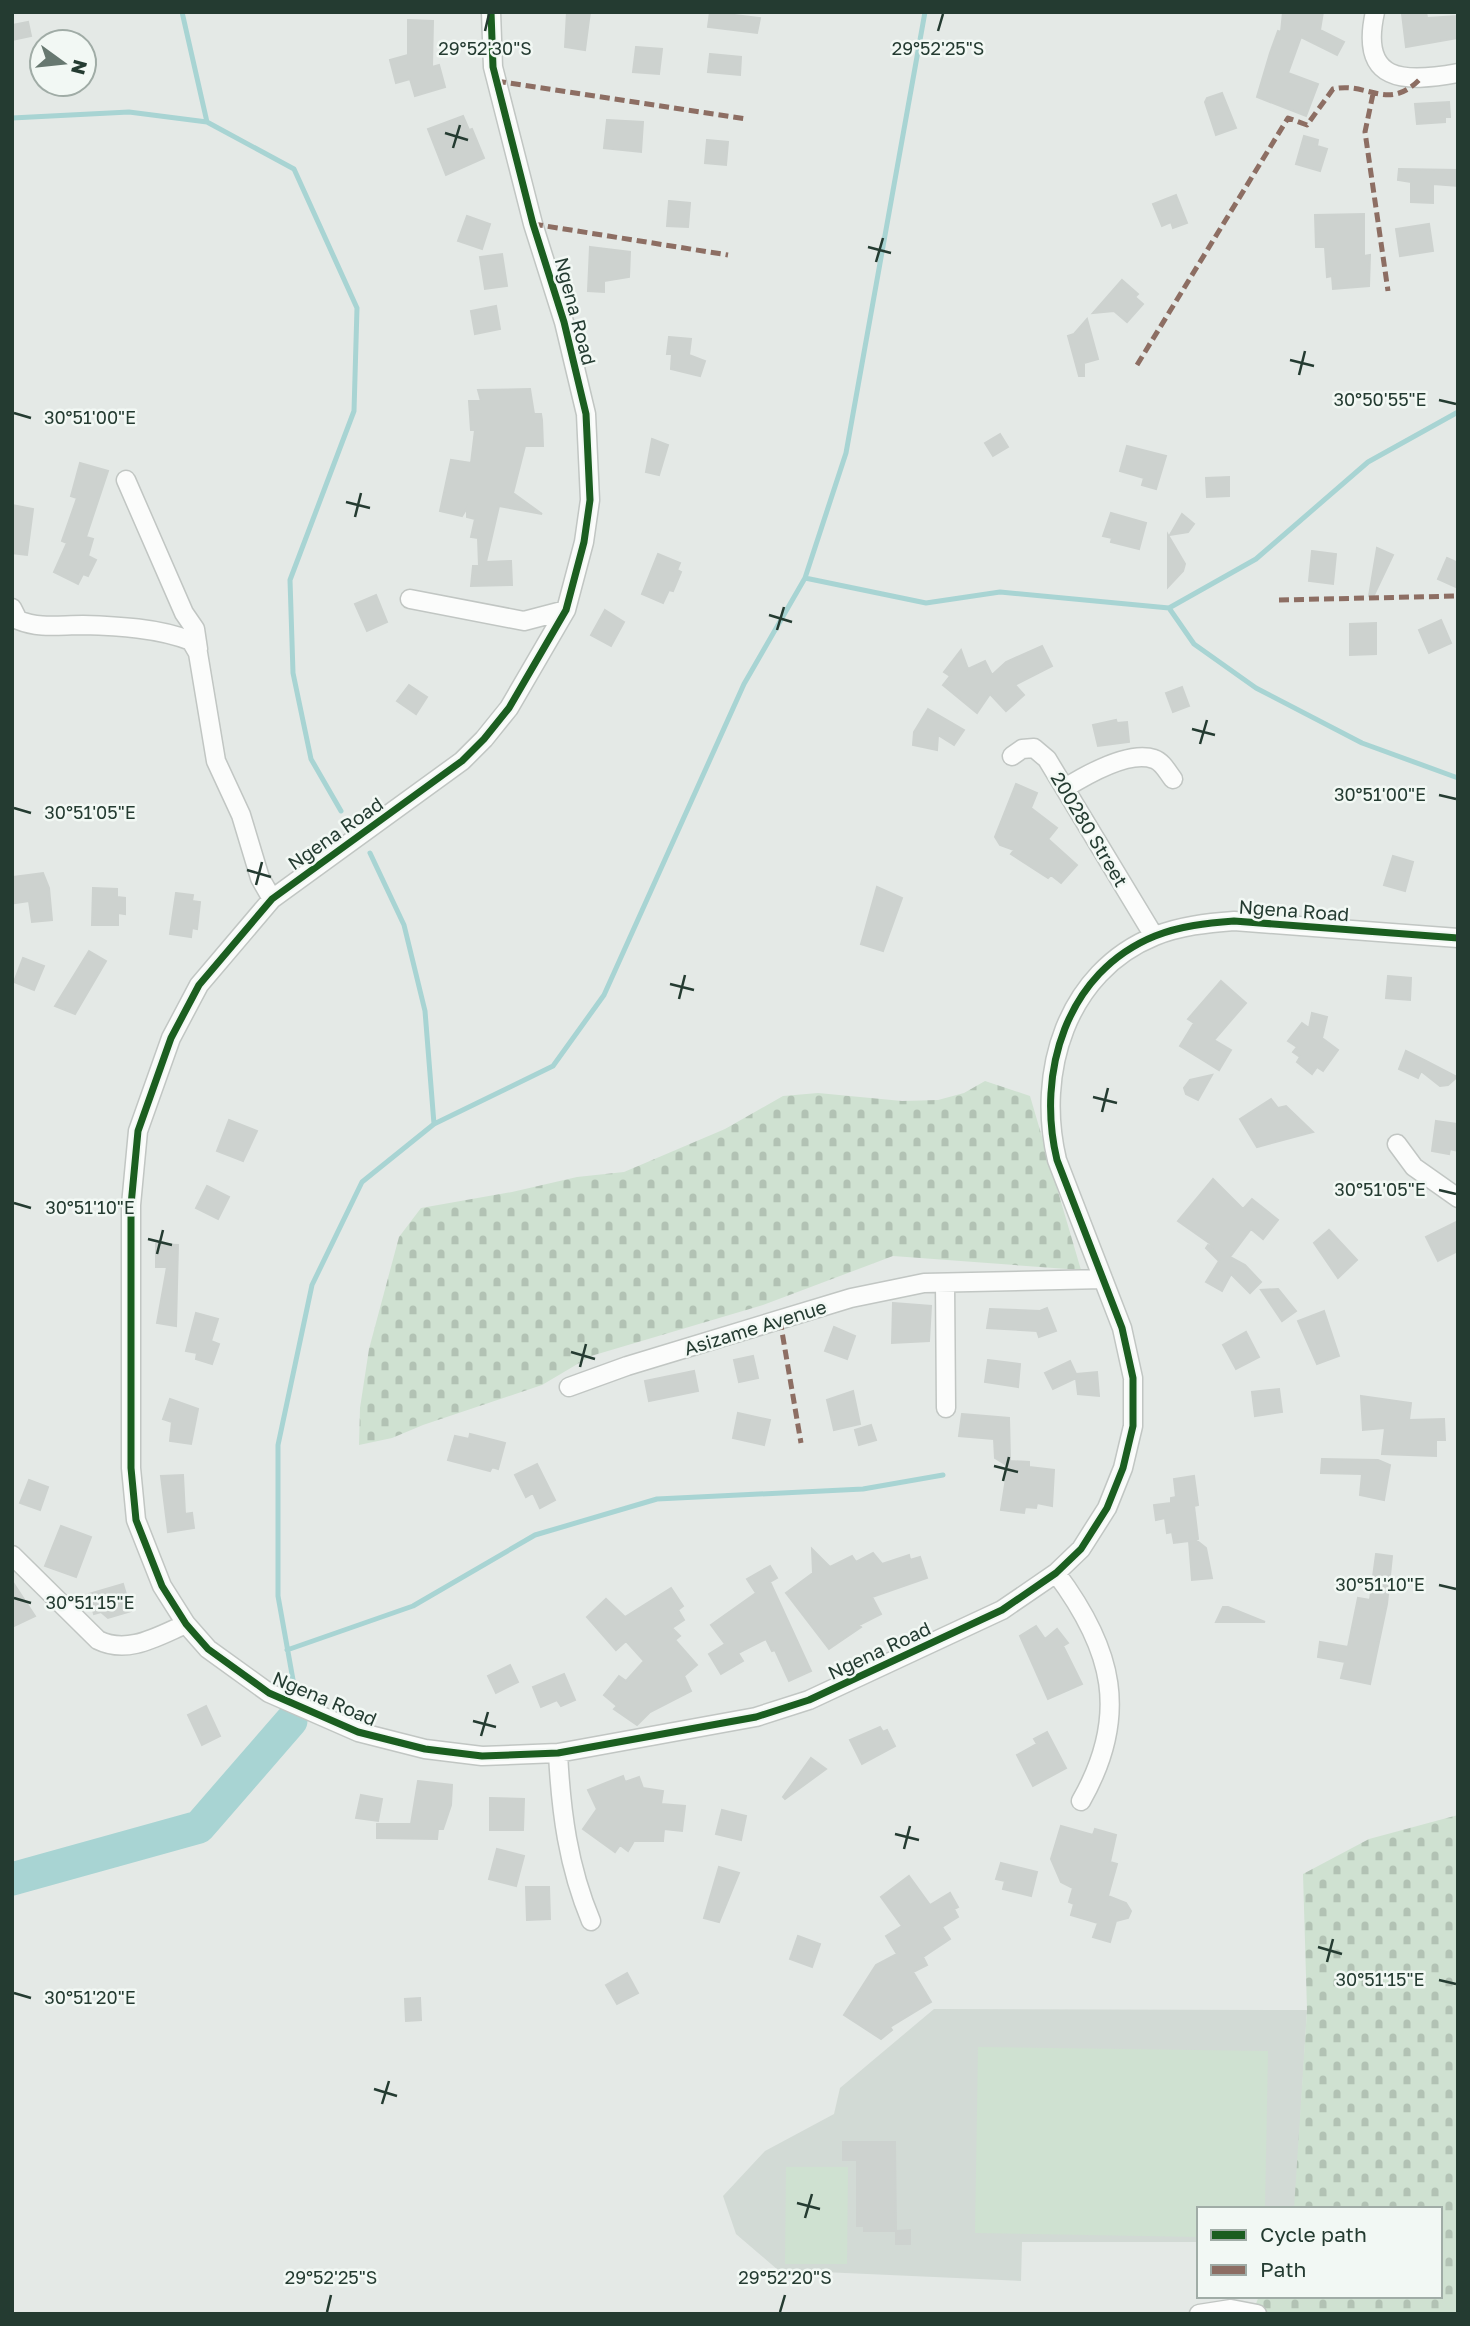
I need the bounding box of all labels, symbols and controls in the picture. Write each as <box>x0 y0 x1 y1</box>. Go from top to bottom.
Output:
north arrow <box>28 28 98 98</box>
text: 29°52'30"S <box>438 37 532 59</box>
text: 29°52'25"S <box>892 37 984 59</box>
text: N <box>67 58 93 77</box>
street label: Ngena Road <box>551 254 601 368</box>
text: 30°50'55"E <box>1333 388 1427 410</box>
text: 30°51'00"E <box>44 406 136 428</box>
street label: 200280 Street <box>1047 767 1133 891</box>
text: 30°51'00"E <box>1334 783 1426 805</box>
street label: Ngena Road <box>283 792 387 874</box>
text: 30°51'05"E <box>44 801 136 823</box>
street label: Ngena Road <box>1238 895 1350 925</box>
text: 30°51'05"E <box>1334 1178 1426 1200</box>
text: 30°51'10"E <box>45 1196 135 1218</box>
street label: Asizame Avenue <box>681 1294 829 1360</box>
text: 30°51'10"E <box>1335 1573 1425 1595</box>
text: 30°51'15"E <box>45 1591 135 1613</box>
street label: Ngena Road <box>824 1616 934 1684</box>
street label: Ngena Road <box>269 1666 381 1730</box>
text: 30°51'15"E <box>1335 1968 1425 1990</box>
text: 30°51'20"E <box>44 1986 136 2008</box>
legend <box>1197 2207 1442 2298</box>
text: Cycle path <box>1260 2221 1367 2247</box>
text: Path <box>1260 2256 1307 2282</box>
text: 29°52'25"S <box>285 2266 377 2288</box>
text: 29°52'20"S <box>738 2266 832 2288</box>

